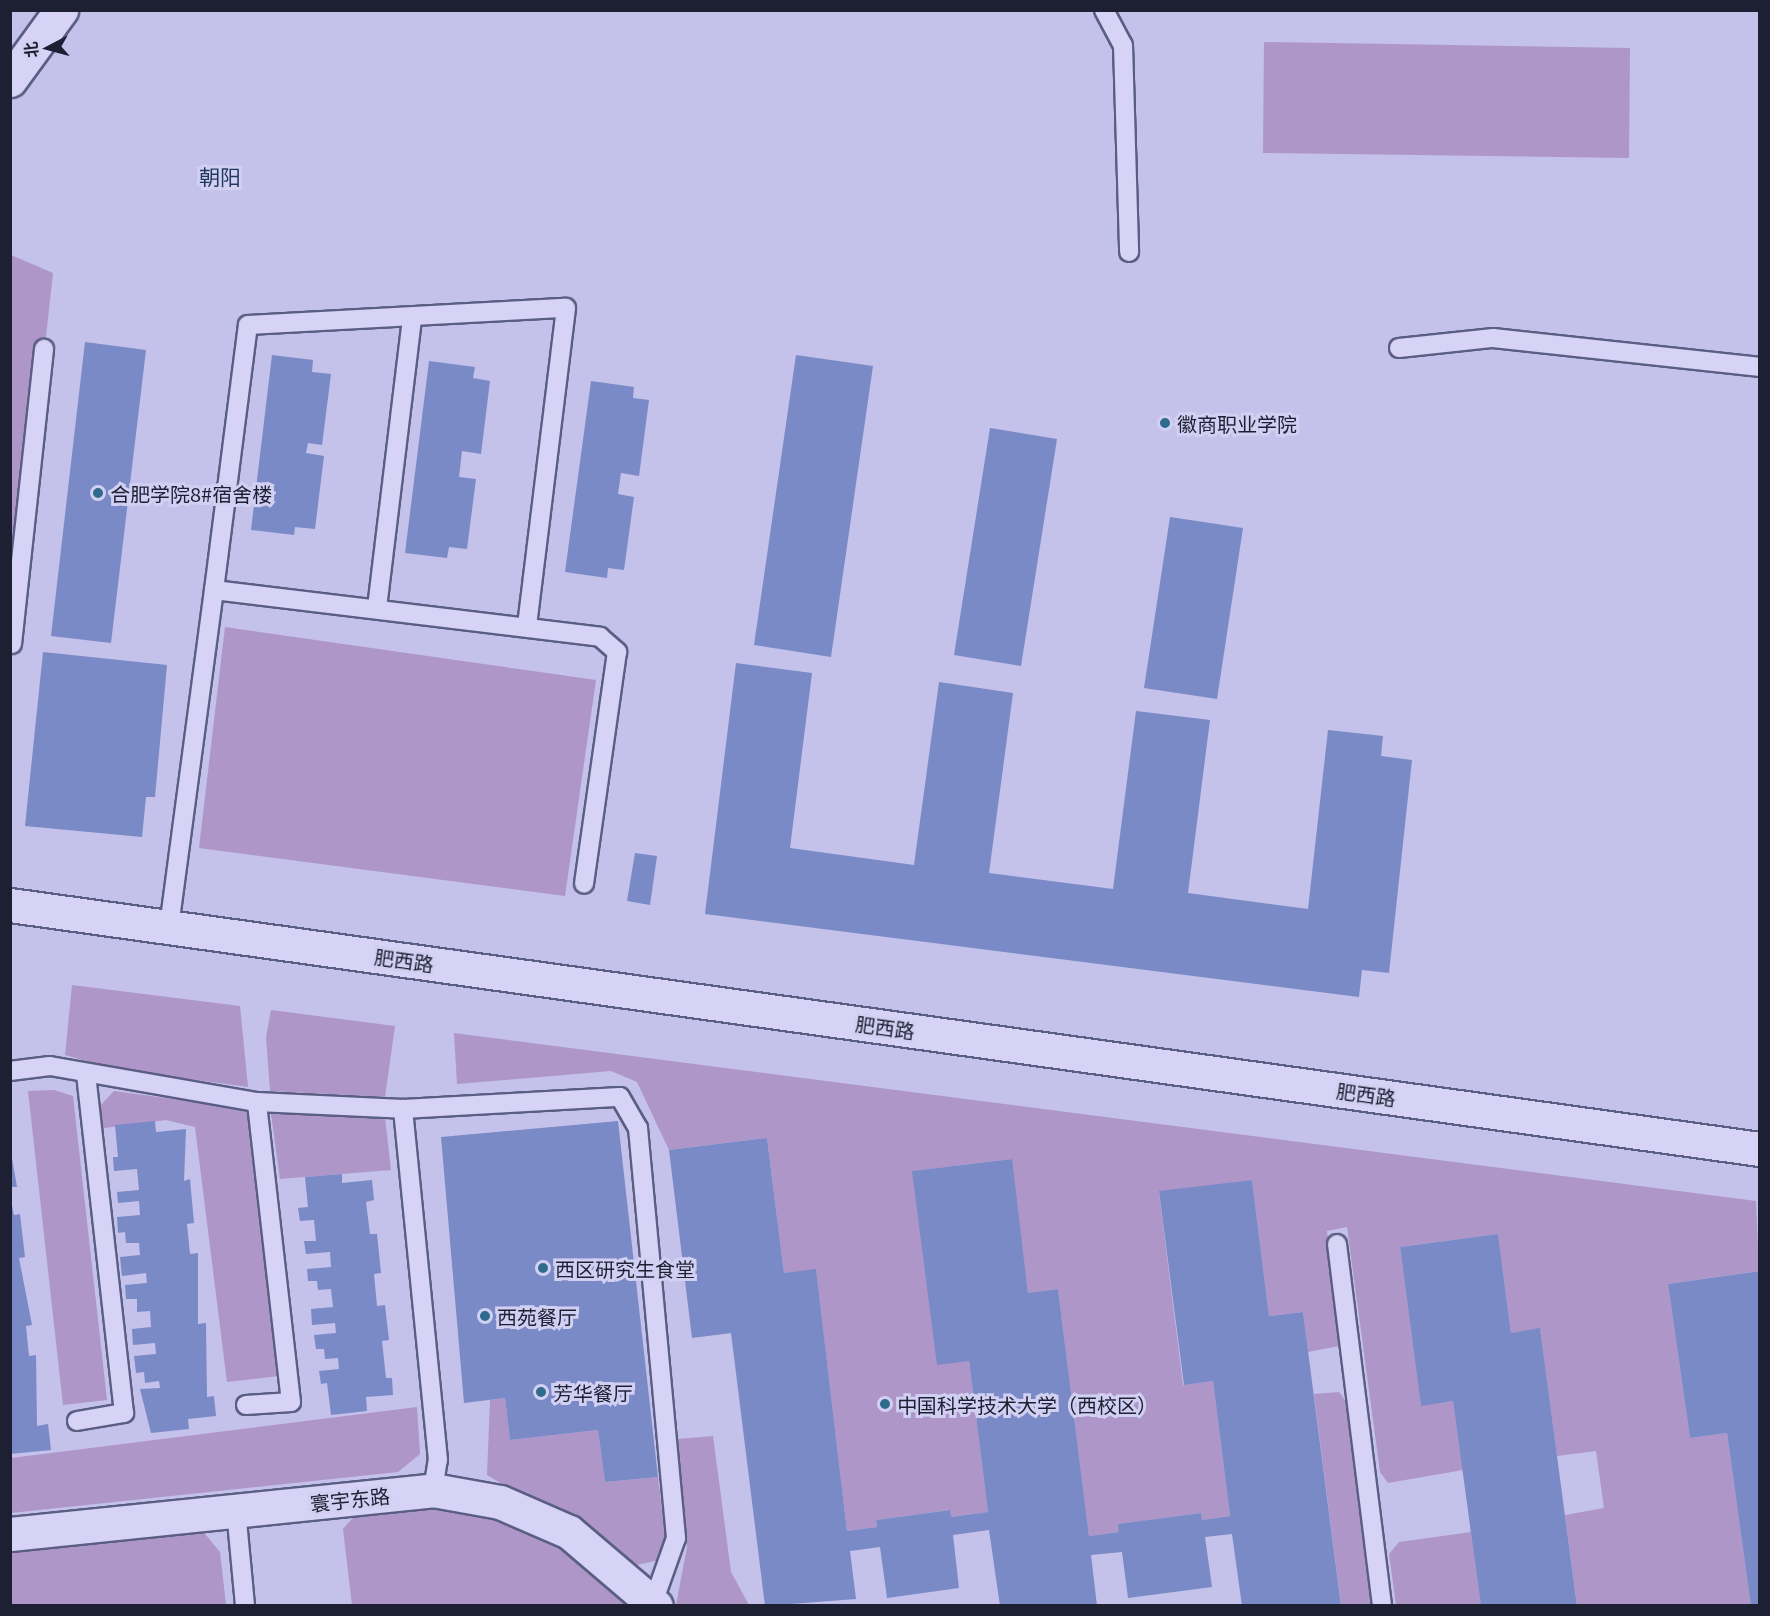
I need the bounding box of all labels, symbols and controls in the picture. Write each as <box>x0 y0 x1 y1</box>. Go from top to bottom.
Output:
north arrow <box>18 18 78 78</box>
text: 北 <box>17 41 43 59</box>
district label: 朝阳 <box>199 163 241 189</box>
place label: 徽商职业学院 <box>1177 411 1297 435</box>
marker: 徽商职业学院 <box>1158 416 1172 430</box>
place label: 合肥学院8#宿舍楼 <box>110 481 272 505</box>
marker: 合肥学院8#宿舍楼 <box>91 486 105 500</box>
street label: 肥西路 <box>373 944 435 976</box>
street label: 肥西路 <box>854 1011 916 1043</box>
street label: 肥西路 <box>1335 1078 1397 1110</box>
place label: 西区研究生食堂 <box>555 1256 695 1280</box>
marker: 西区研究生食堂 <box>536 1261 550 1275</box>
place label: 西苑餐厅 <box>497 1304 577 1328</box>
marker: 西苑餐厅 <box>478 1309 492 1323</box>
place label: 芳华餐厅 <box>553 1380 633 1404</box>
marker: 芳华餐厅 <box>534 1385 548 1399</box>
place label: 中国科学技术大学（西校区） <box>897 1392 1157 1416</box>
marker: 中国科学技术大学（西校区） <box>878 1397 892 1411</box>
street label: 寰宇东路 <box>309 1483 391 1515</box>

